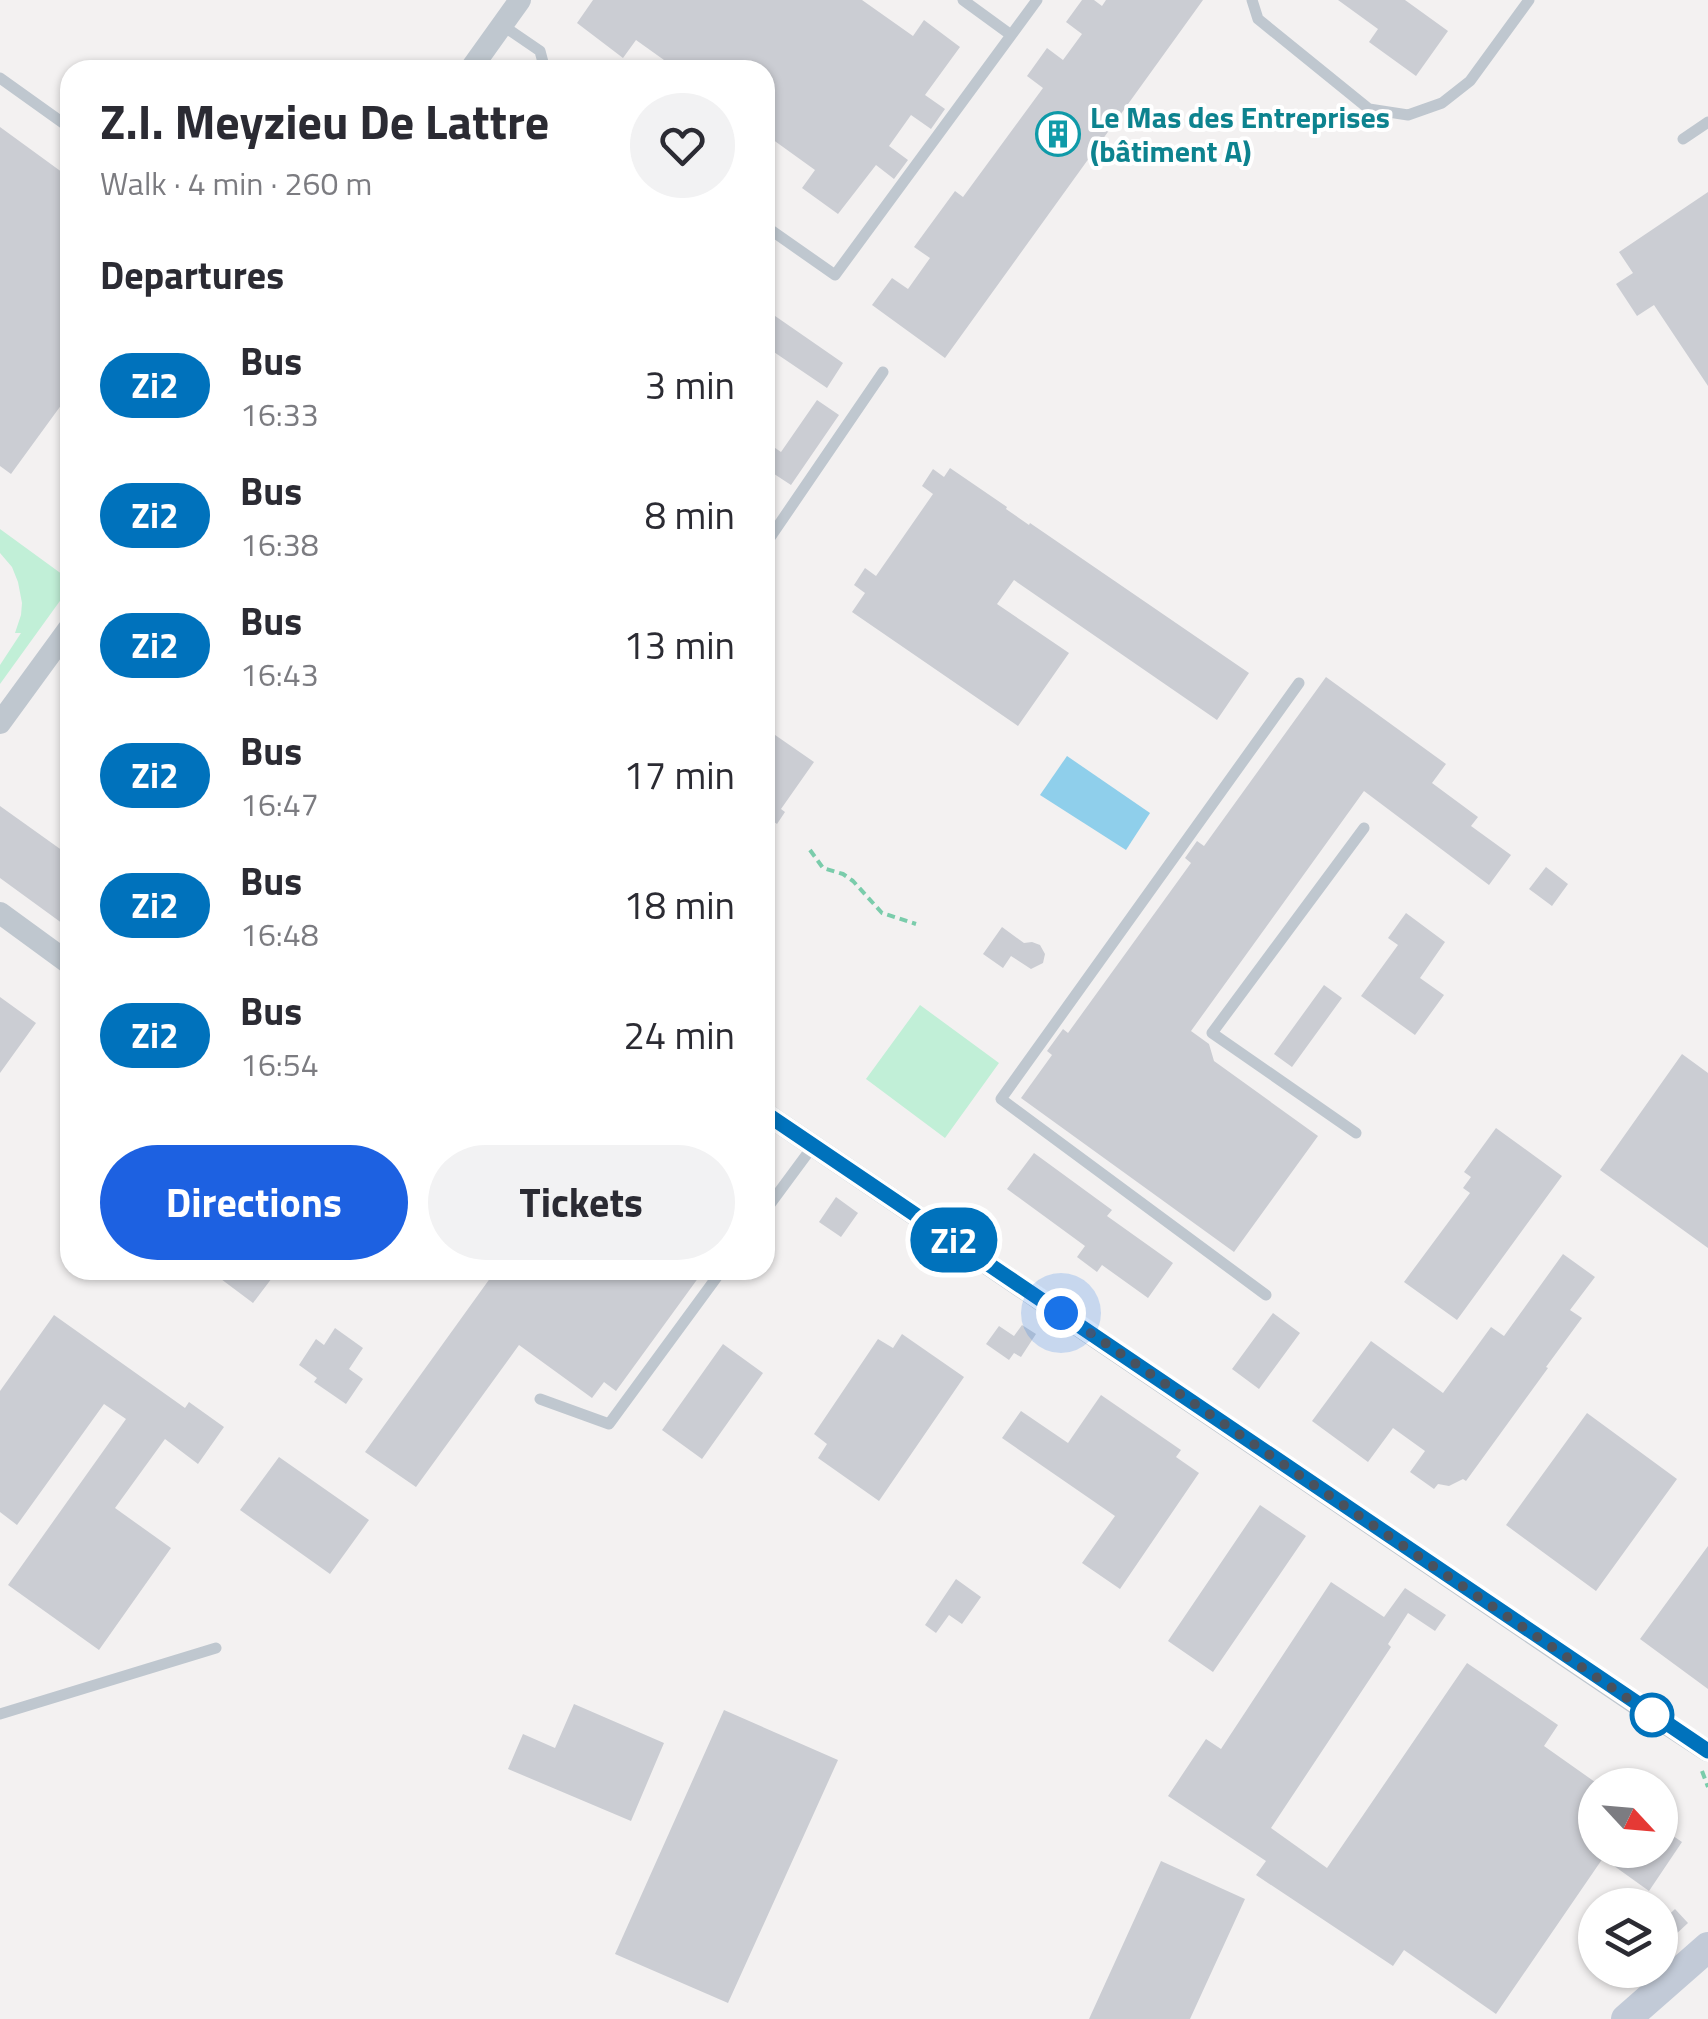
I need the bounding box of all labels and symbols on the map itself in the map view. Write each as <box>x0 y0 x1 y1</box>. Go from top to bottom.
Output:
place label: Le Mas des Entreprises (bâtiment A) <box>1090 94 1390 174</box>
building icon: Le Mas des Entreprises (bâtiment A) <box>1035 111 1081 157</box>
line badge: Zi2 <box>896 1208 1012 1272</box>
your location <box>1036 1288 1086 1338</box>
unlabelled marker <box>1631 1694 1673 1736</box>
north arrow <box>1578 1768 1678 1868</box>

